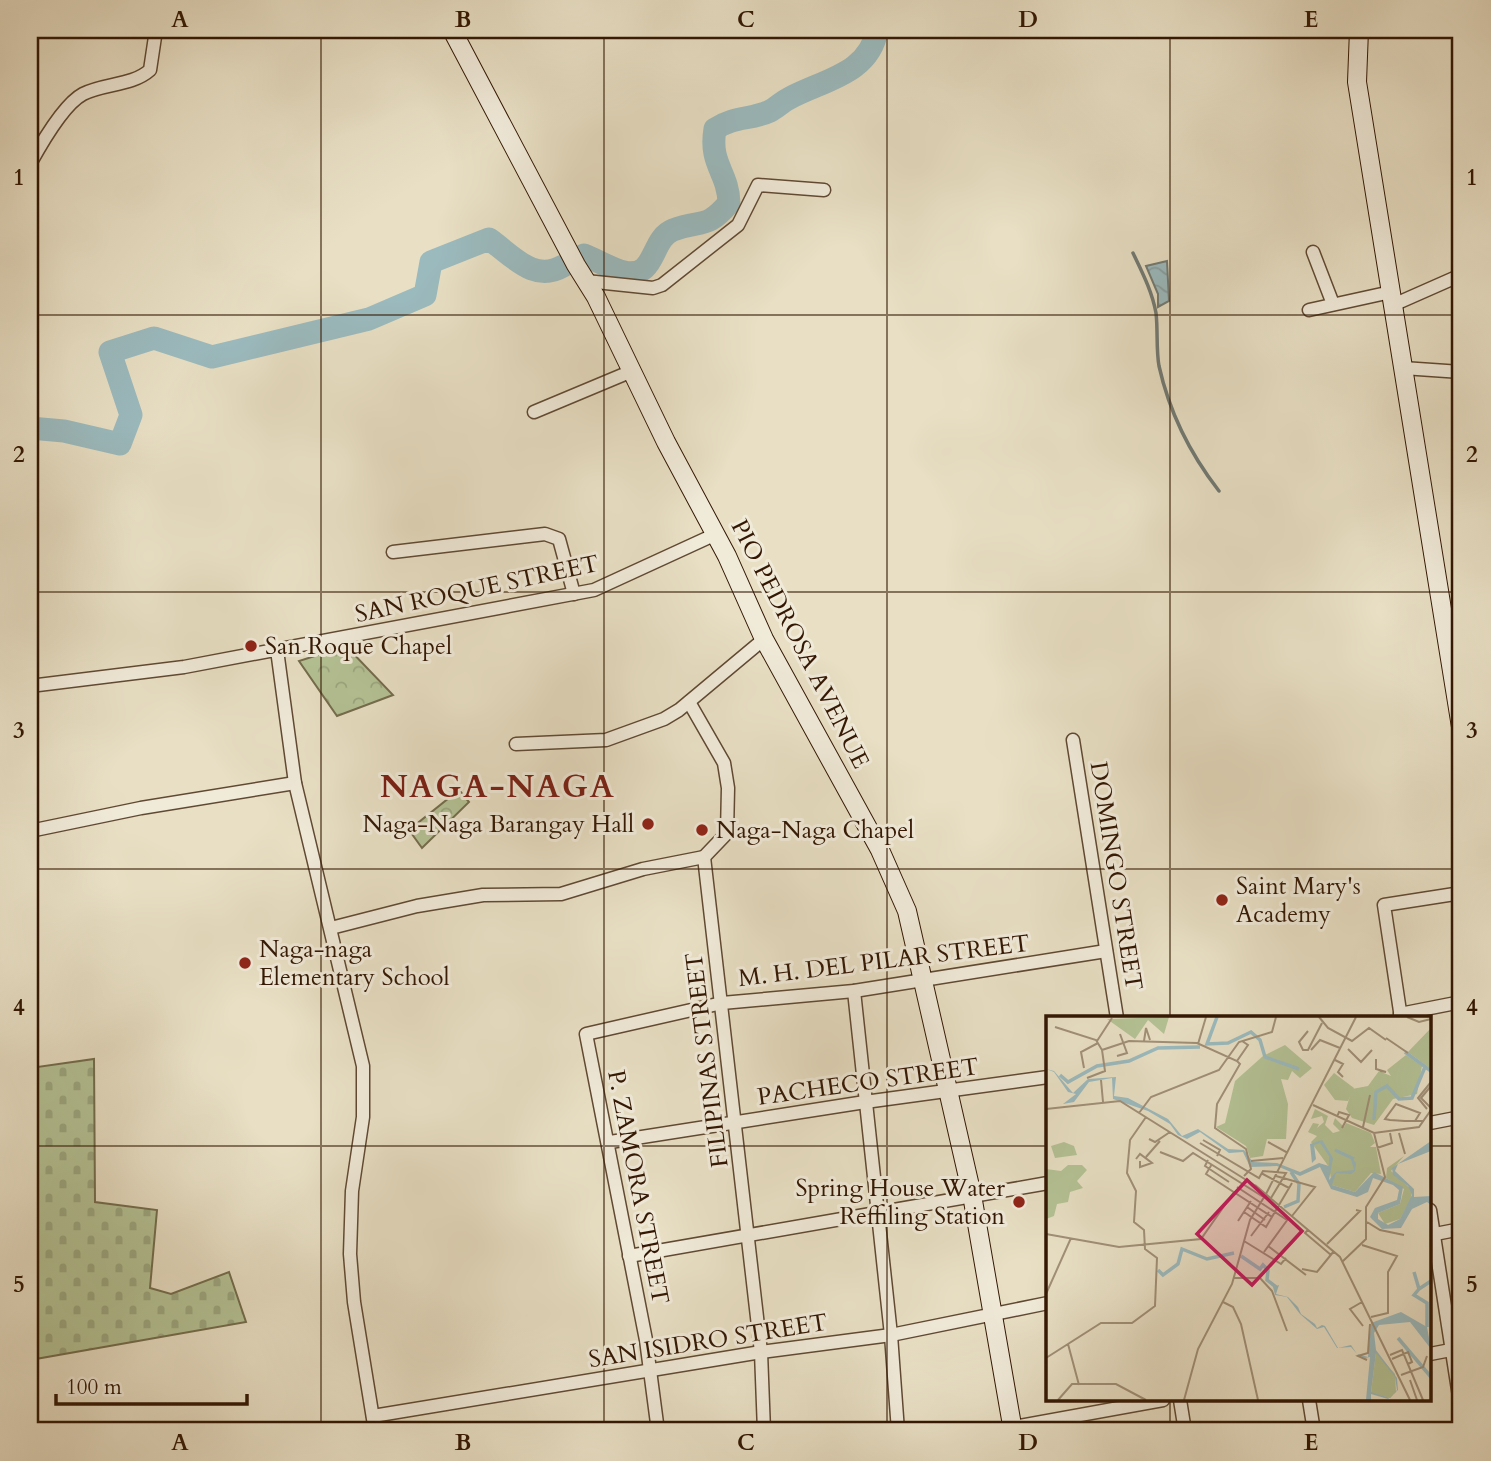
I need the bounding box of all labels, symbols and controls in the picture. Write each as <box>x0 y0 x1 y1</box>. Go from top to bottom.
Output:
text: A <box>171 4 189 35</box>
text: B <box>455 4 471 35</box>
text: C <box>737 4 755 35</box>
text: D <box>1018 4 1038 35</box>
text: E <box>1304 4 1318 35</box>
text: 1 <box>13 162 25 193</box>
text: 1 <box>1466 162 1478 193</box>
text: 2 <box>13 439 25 470</box>
text: 2 <box>1466 439 1478 470</box>
street label: PIO PEDROSA AVENUE <box>723 514 877 774</box>
street label: SAN ROQUE STREET <box>352 547 602 631</box>
place label: San Roque Chapel <box>265 630 452 663</box>
marker: San Roque Chapel <box>243 638 259 654</box>
text: 3 <box>13 715 25 746</box>
text: 3 <box>1466 715 1478 746</box>
street label: DOMINGO STREET <box>1082 759 1150 993</box>
district label: NAGA-NAGA <box>380 765 616 809</box>
place label: Naga-Naga Barangay Hall <box>362 808 634 841</box>
place label: Naga-Naga Chapel <box>716 814 914 847</box>
marker: Naga-Naga Barangay Hall <box>640 816 656 832</box>
marker: Naga-Naga Chapel <box>694 822 710 838</box>
place label: Saint Mary's Academy <box>1236 870 1361 931</box>
marker: Saint Mary's Academy <box>1214 892 1230 908</box>
street label: M. H. DEL PILAR STREET <box>736 927 1032 995</box>
place label: Naga-naga Elementary School <box>259 933 450 994</box>
street label: FILIPINAS STREET <box>677 951 737 1169</box>
marker: Naga-naga Elementary School <box>237 955 253 971</box>
text: 4 <box>13 992 25 1023</box>
text: 4 <box>1466 992 1478 1023</box>
inset map <box>1046 1016 1432 1402</box>
street label: PACHECO STREET <box>755 1050 981 1114</box>
street label: P. ZAMORA STREET <box>599 1067 677 1307</box>
place label: Spring House Water Reffiling Station <box>795 1172 1005 1233</box>
marker: Spring House Water Reffiling Station <box>1011 1194 1027 1210</box>
text: 5 <box>13 1269 25 1300</box>
text: 5 <box>1466 1269 1478 1300</box>
street label: SAN ISIDRO STREET <box>586 1306 830 1376</box>
scale bar <box>56 1363 247 1407</box>
text: 100 m <box>66 1373 122 1402</box>
text: A <box>171 1427 189 1458</box>
text: B <box>455 1427 471 1458</box>
text: C <box>737 1427 755 1458</box>
text: D <box>1018 1427 1038 1458</box>
text: E <box>1304 1427 1318 1458</box>

